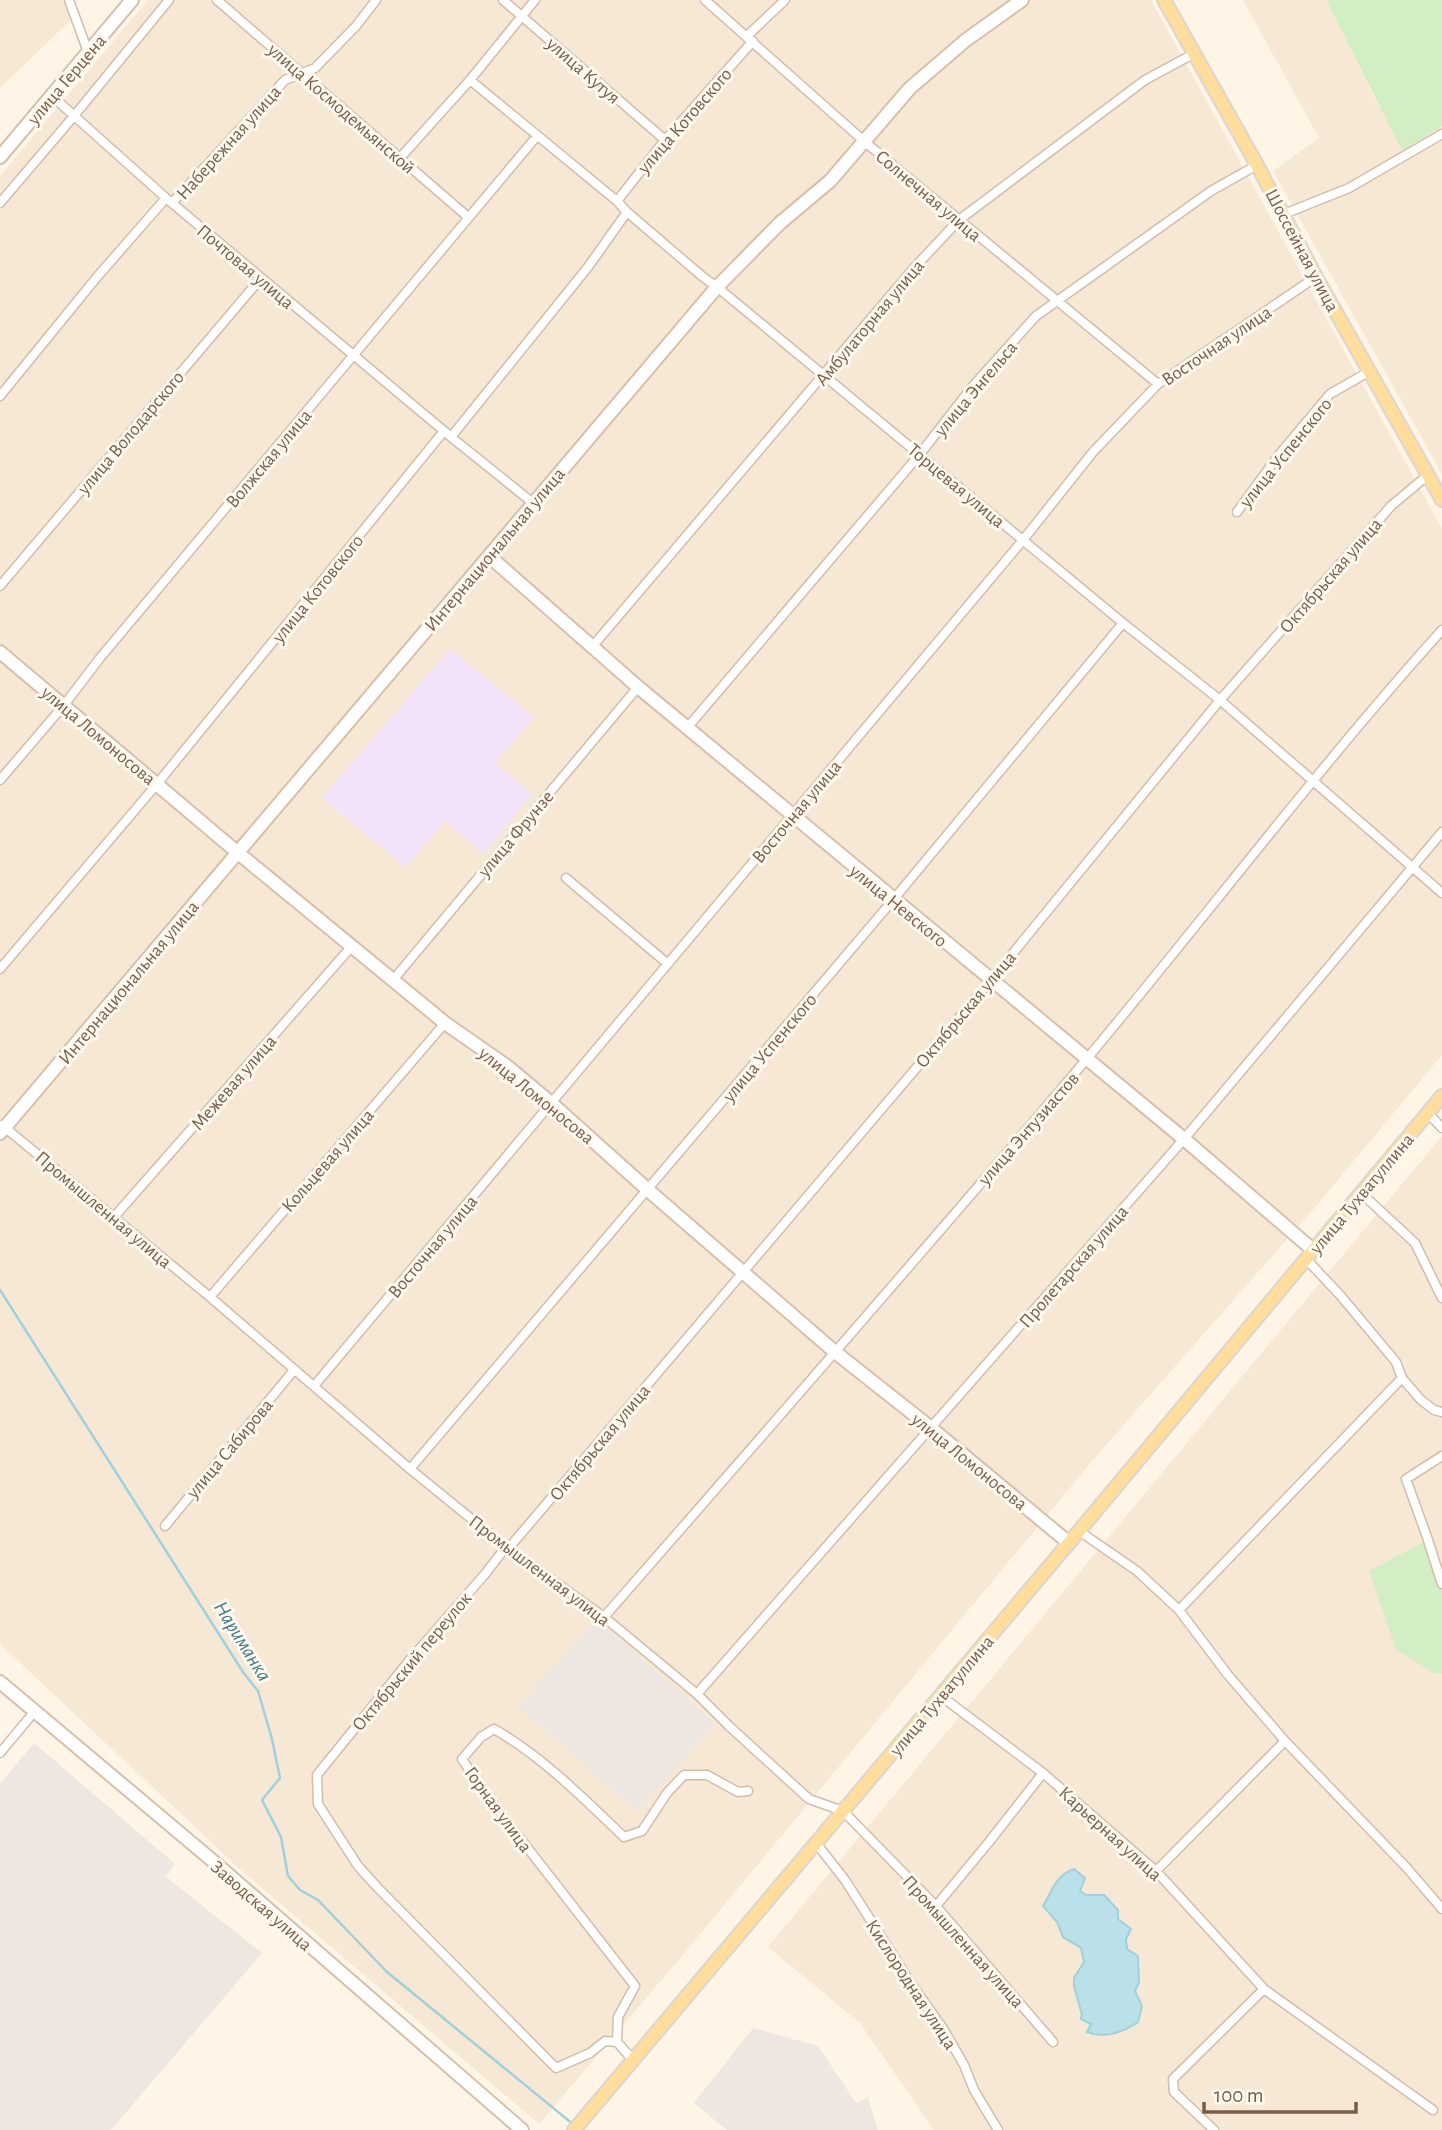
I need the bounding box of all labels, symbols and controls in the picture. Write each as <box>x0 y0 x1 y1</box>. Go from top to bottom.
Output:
street label: улица Герцена <box>24 31 110 129</box>
street label: улица Кутуя <box>542 34 623 108</box>
street label: улица Космодемьянской <box>263 40 418 178</box>
street label: улица Котовского <box>634 65 736 178</box>
street label: Набережная улица <box>173 82 285 204</box>
street label: Солнечная улица <box>872 147 985 246</box>
street label: Шоссейная улица <box>1261 186 1342 316</box>
street label: Почтовая улица <box>193 221 297 313</box>
street label: Амбулаторная улица <box>812 256 928 390</box>
street label: Восточная улица <box>1159 302 1275 390</box>
street label: улица Энгельса <box>931 338 1021 441</box>
street label: улица Володарского <box>74 368 188 499</box>
street label: улица Успенского <box>1236 395 1336 512</box>
street label: Волжская улица <box>223 406 316 512</box>
street label: Торцевая улица <box>904 440 1008 532</box>
street label: Интернациональная улица <box>421 464 569 635</box>
street label: Октябрьская улица <box>1276 515 1386 637</box>
street label: улица Котовского <box>268 531 367 647</box>
street label: улица Ломоносова <box>37 682 159 789</box>
street label: Восточная улица <box>749 757 846 867</box>
street label: улица Фрунзе <box>474 787 558 882</box>
street label: улица Невского <box>845 861 950 951</box>
street label: Интернациональная улица <box>55 897 203 1068</box>
street label: Октябрьская улица <box>912 948 1020 1072</box>
street label: улица Успенского <box>719 990 821 1106</box>
street label: Межевая улица <box>188 1032 281 1134</box>
street label: улица Ломоносова <box>474 1043 598 1149</box>
street label: улица Энтузиастов <box>975 1069 1083 1190</box>
street label: Кольцевая улица <box>278 1106 378 1216</box>
street label: улица Тухватуллина <box>1306 1130 1418 1259</box>
street label: Промышленная улица <box>31 1148 175 1273</box>
street label: Восточная улица <box>385 1192 482 1302</box>
street label: Пролетарская улица <box>1016 1202 1133 1332</box>
street label: Октябрьская улица <box>546 1381 654 1505</box>
street label: улица Сабирова <box>183 1395 277 1503</box>
street label: улица Ломоносова <box>907 1409 1031 1515</box>
street label: Промышленная улица <box>465 1512 613 1630</box>
street label: Октябрьский переулок <box>349 1589 476 1735</box>
water label: Нариманка <box>209 1598 275 1686</box>
street label: улица Тухватуллина <box>886 1632 998 1761</box>
street label: Горная улица <box>460 1763 535 1857</box>
street label: Карьерная улица <box>1055 1783 1165 1885</box>
street label: Заводская улица <box>207 1857 315 1955</box>
street label: Промышленная улица <box>899 1872 1027 2012</box>
street label: Кислородная улица <box>862 1916 960 2053</box>
scale bar <box>1204 2070 1356 2114</box>
text: 100 m <box>1214 2085 1264 2106</box>

